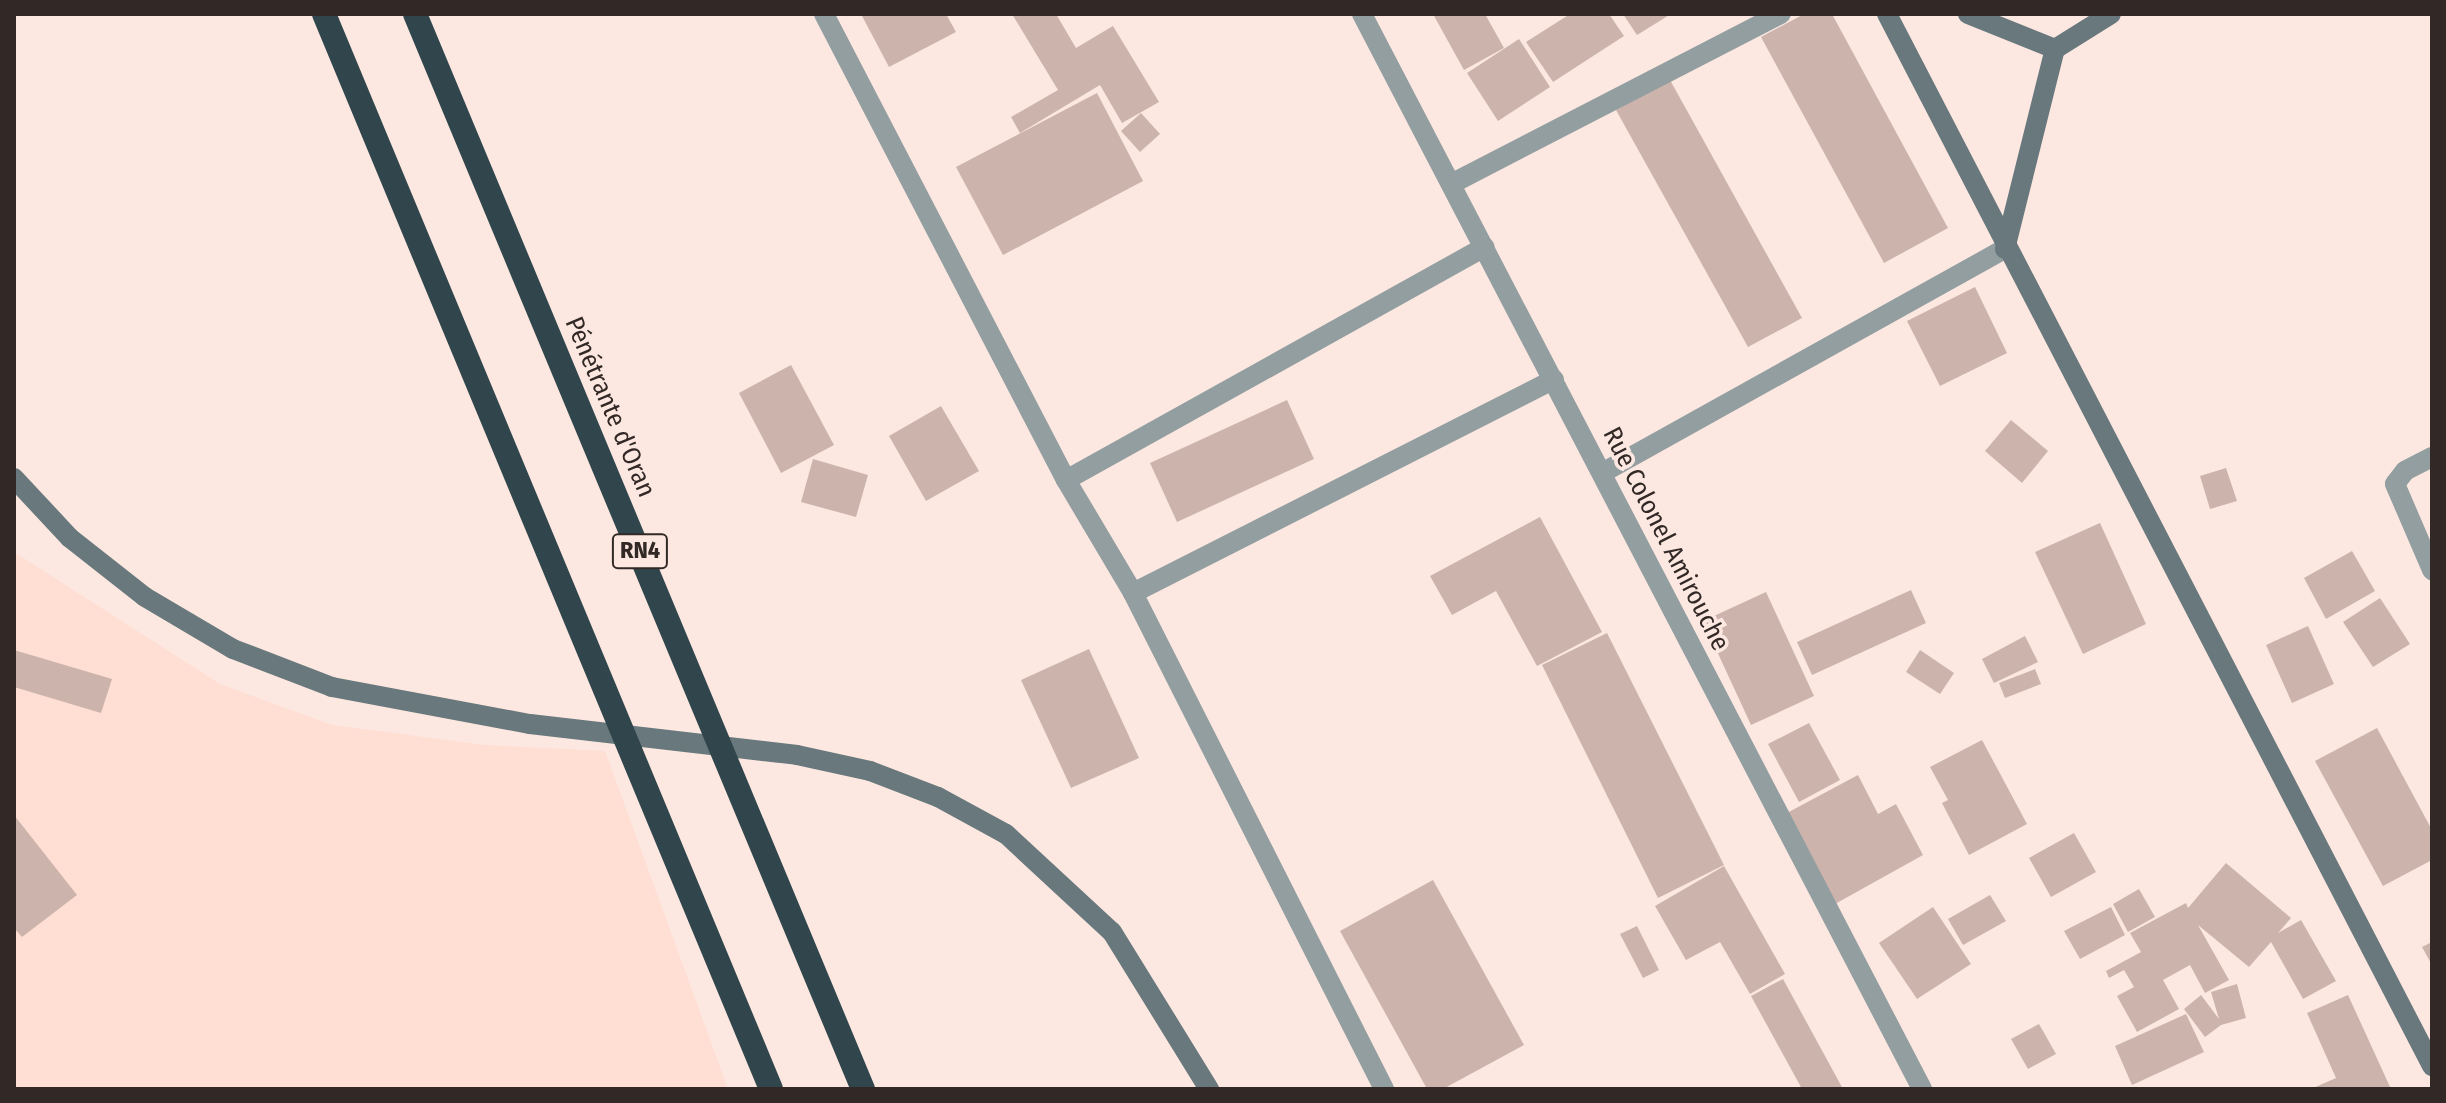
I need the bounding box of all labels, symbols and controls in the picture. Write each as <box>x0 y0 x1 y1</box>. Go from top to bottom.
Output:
street label: Pénétrante d'Oran <box>558 312 662 502</box>
street label: Rue Colonel Amirouche <box>1596 422 1736 656</box>
road number: RN4 <box>610 531 670 571</box>

